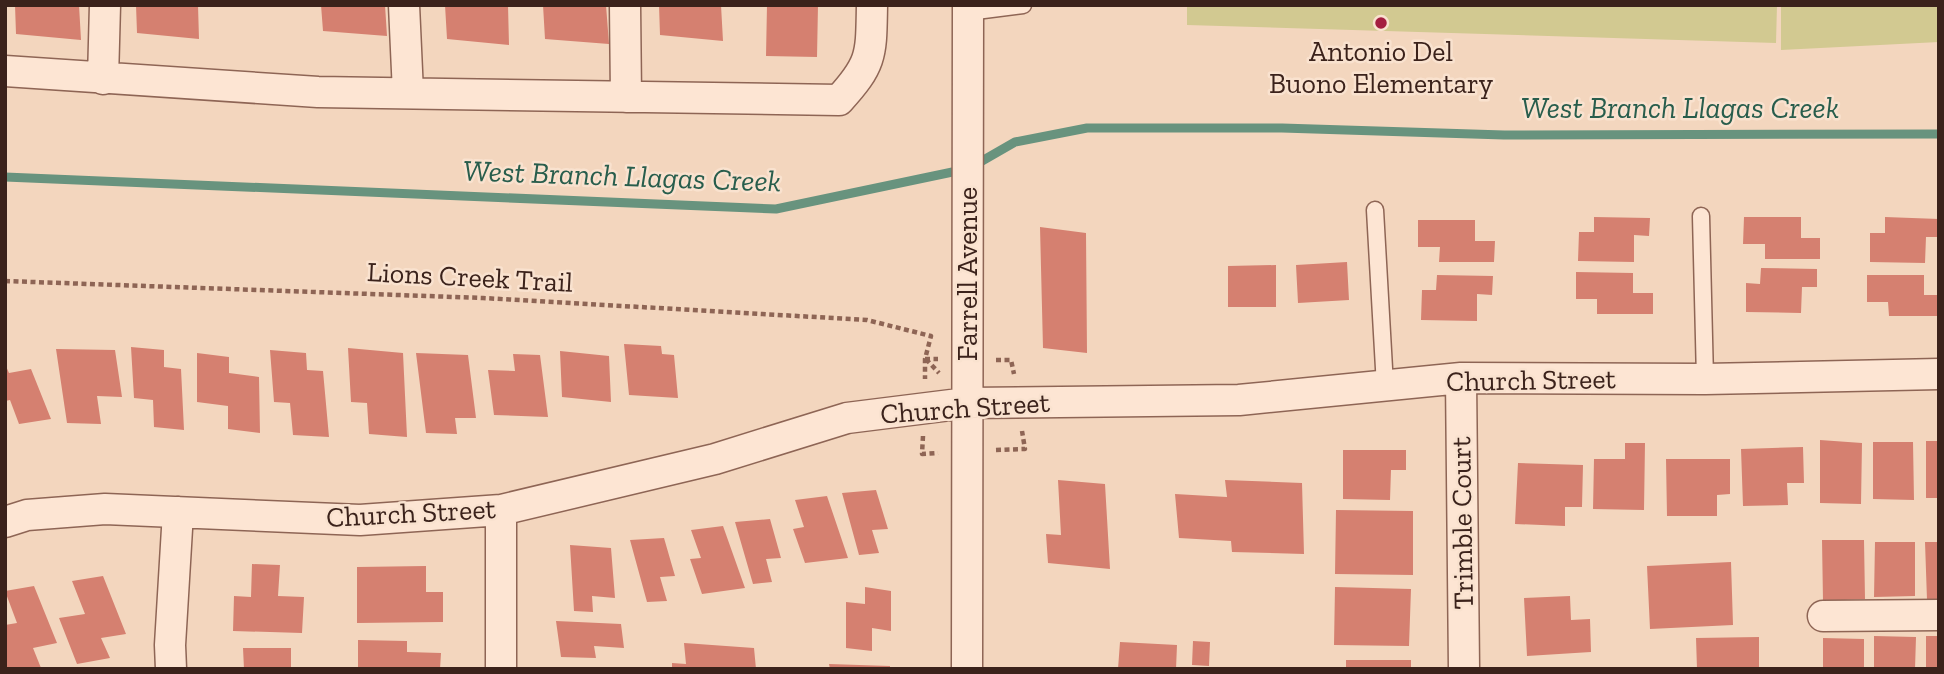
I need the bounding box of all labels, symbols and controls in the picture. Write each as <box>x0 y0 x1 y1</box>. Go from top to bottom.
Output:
marker: Antonio Del Buono Elementary <box>1373 15 1389 31</box>
place label: Antonio Del Buono Elementary <box>1269 35 1494 100</box>
water label: West Branch Llagas Creek <box>1521 90 1839 126</box>
water label: West Branch Llagas Creek <box>462 152 782 200</box>
street label: Farrell Avenue <box>951 187 984 361</box>
street label: Lions Creek Trail <box>366 255 574 299</box>
street label: Church Street <box>1446 362 1617 398</box>
street label: Church Street <box>879 386 1051 430</box>
street label: Trimble Court <box>1444 436 1480 610</box>
street label: Church Street <box>325 492 497 534</box>

